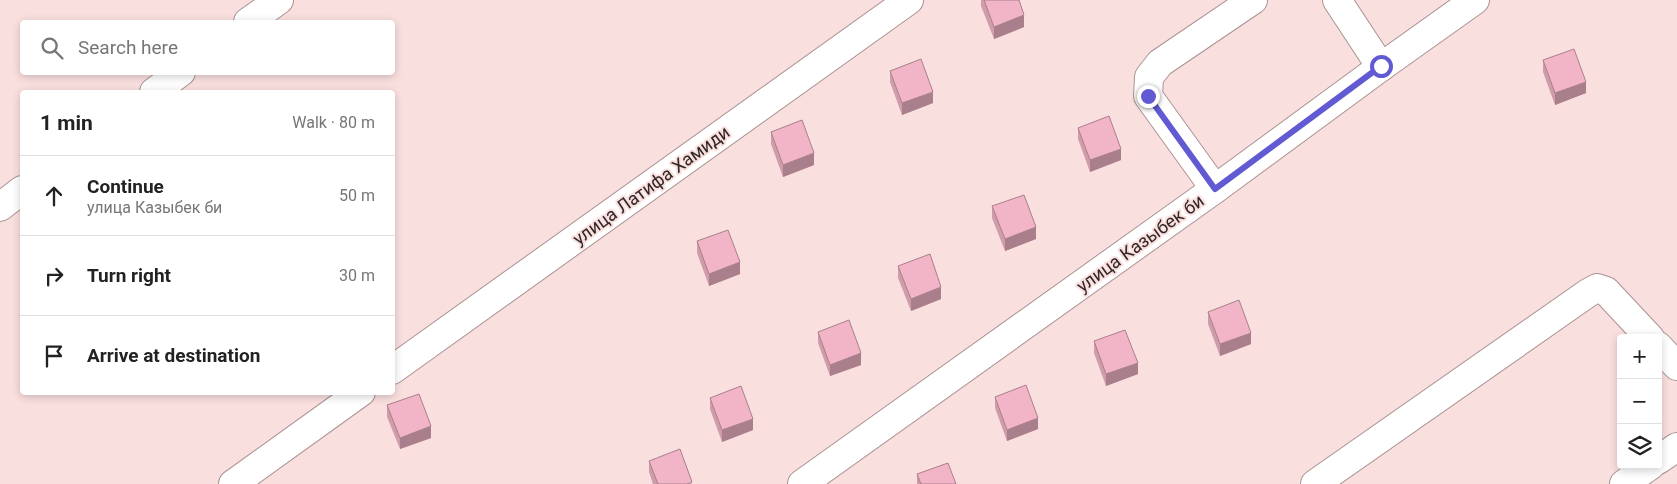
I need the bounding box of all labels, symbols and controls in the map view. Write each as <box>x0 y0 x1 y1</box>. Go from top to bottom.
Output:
search box <box>20 20 395 75</box>
icon: search <box>38 34 66 62</box>
text: Search here <box>78 36 178 59</box>
route start <box>1370 55 1393 78</box>
route end <box>1137 85 1160 108</box>
text: 1 min <box>40 111 93 135</box>
text: Walk · 80 m <box>292 113 375 132</box>
street label: улица Латифа Хамиди <box>568 121 734 249</box>
text: Continue <box>87 175 164 198</box>
icon: ahead <box>40 182 68 210</box>
text: 50 m <box>339 186 375 205</box>
street label: улица Казыбек би <box>1072 190 1208 296</box>
text: улица Казыбек би <box>87 198 222 217</box>
icon: right <box>40 262 68 290</box>
text: Turn right <box>87 264 171 287</box>
text: 30 m <box>339 266 375 285</box>
map controls <box>1617 334 1662 469</box>
button: + <box>1617 334 1662 379</box>
icon: arrive <box>40 342 68 370</box>
text: Arrive at destination <box>87 344 260 367</box>
button: − <box>1617 379 1662 424</box>
button: layers <box>1617 424 1662 469</box>

